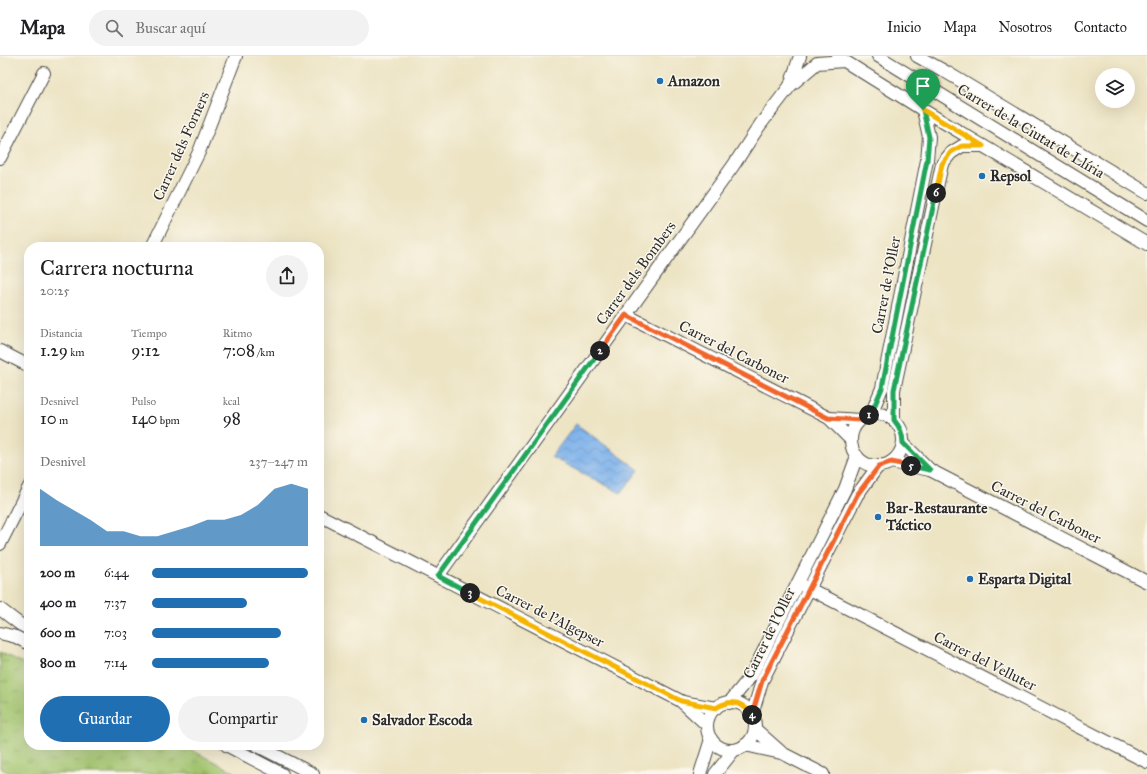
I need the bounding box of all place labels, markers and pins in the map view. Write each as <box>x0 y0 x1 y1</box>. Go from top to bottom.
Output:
pin <box>906 69 940 110</box>
place label: Amazon <box>667 72 721 90</box>
marker: Amazon <box>655 76 665 86</box>
place label: Repsol <box>990 167 1032 186</box>
marker: Repsol <box>977 171 987 181</box>
pin: 6 <box>926 183 946 203</box>
pin: 2 <box>590 341 610 361</box>
pin: 1 <box>859 405 879 425</box>
pin: 5 <box>901 456 921 476</box>
place label: Bar-Restaurante Táctico <box>885 499 988 534</box>
marker: Bar-Restaurante Táctico <box>873 512 883 522</box>
place label: Esparta Digital <box>978 570 1072 589</box>
marker: Esparta Digital <box>965 574 975 584</box>
pin: 3 <box>460 583 480 603</box>
pin: 4 <box>742 705 762 725</box>
place label: Salvador Escoda <box>372 711 473 729</box>
marker: Salvador Escoda <box>359 715 369 725</box>

